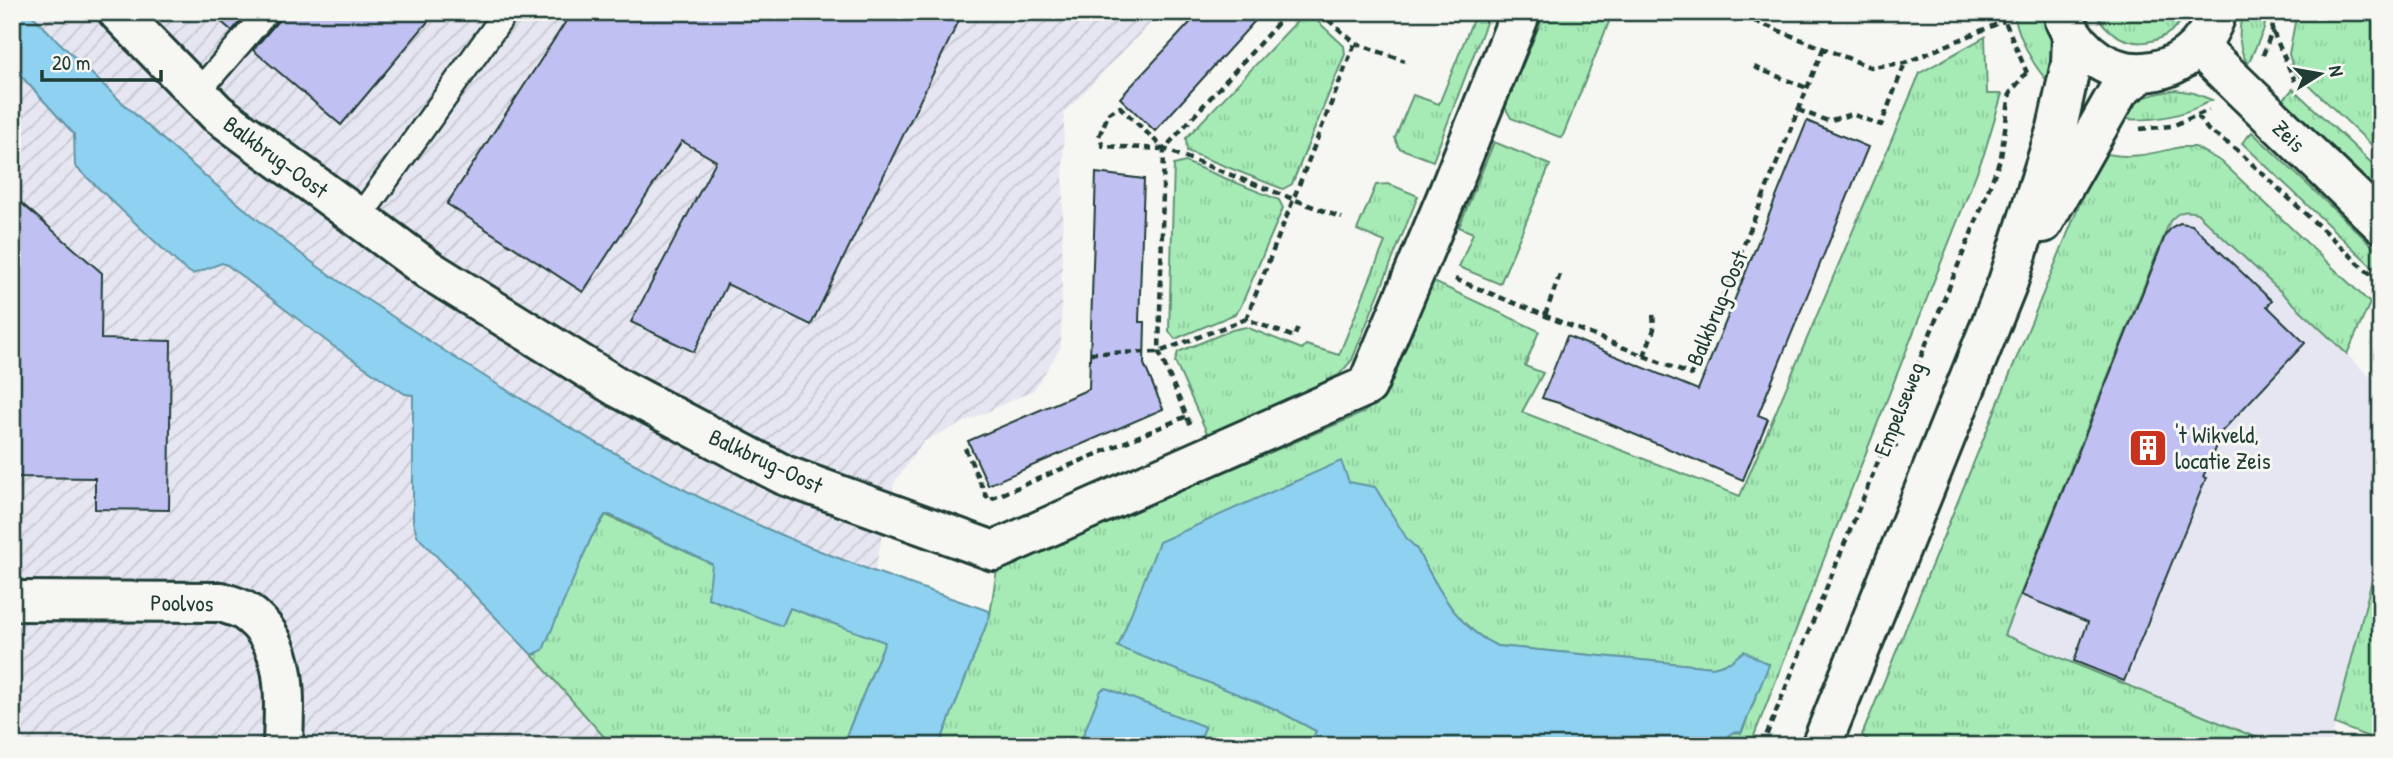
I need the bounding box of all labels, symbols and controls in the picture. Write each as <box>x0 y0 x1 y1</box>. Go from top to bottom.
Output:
scale bar <box>42 38 161 82</box>
north arrow <box>2284 38 2354 108</box>
text: 20 m <box>52 48 90 77</box>
text: N <box>2323 63 2350 78</box>
street label: Balkbrug-Oost <box>218 108 336 206</box>
street label: Zeis <box>2266 112 2313 159</box>
street label: Balkbrug-Oost <box>1678 244 1755 370</box>
street label: Empelseweg <box>1866 357 1931 461</box>
place label: 't Wikveld, locatie Zeis <box>2175 419 2271 476</box>
street label: Balkbrug-Oost <box>704 421 829 501</box>
building icon: 't Wikveld, locatie Zeis <box>2127 427 2169 469</box>
street label: Poolvos <box>150 586 214 619</box>

